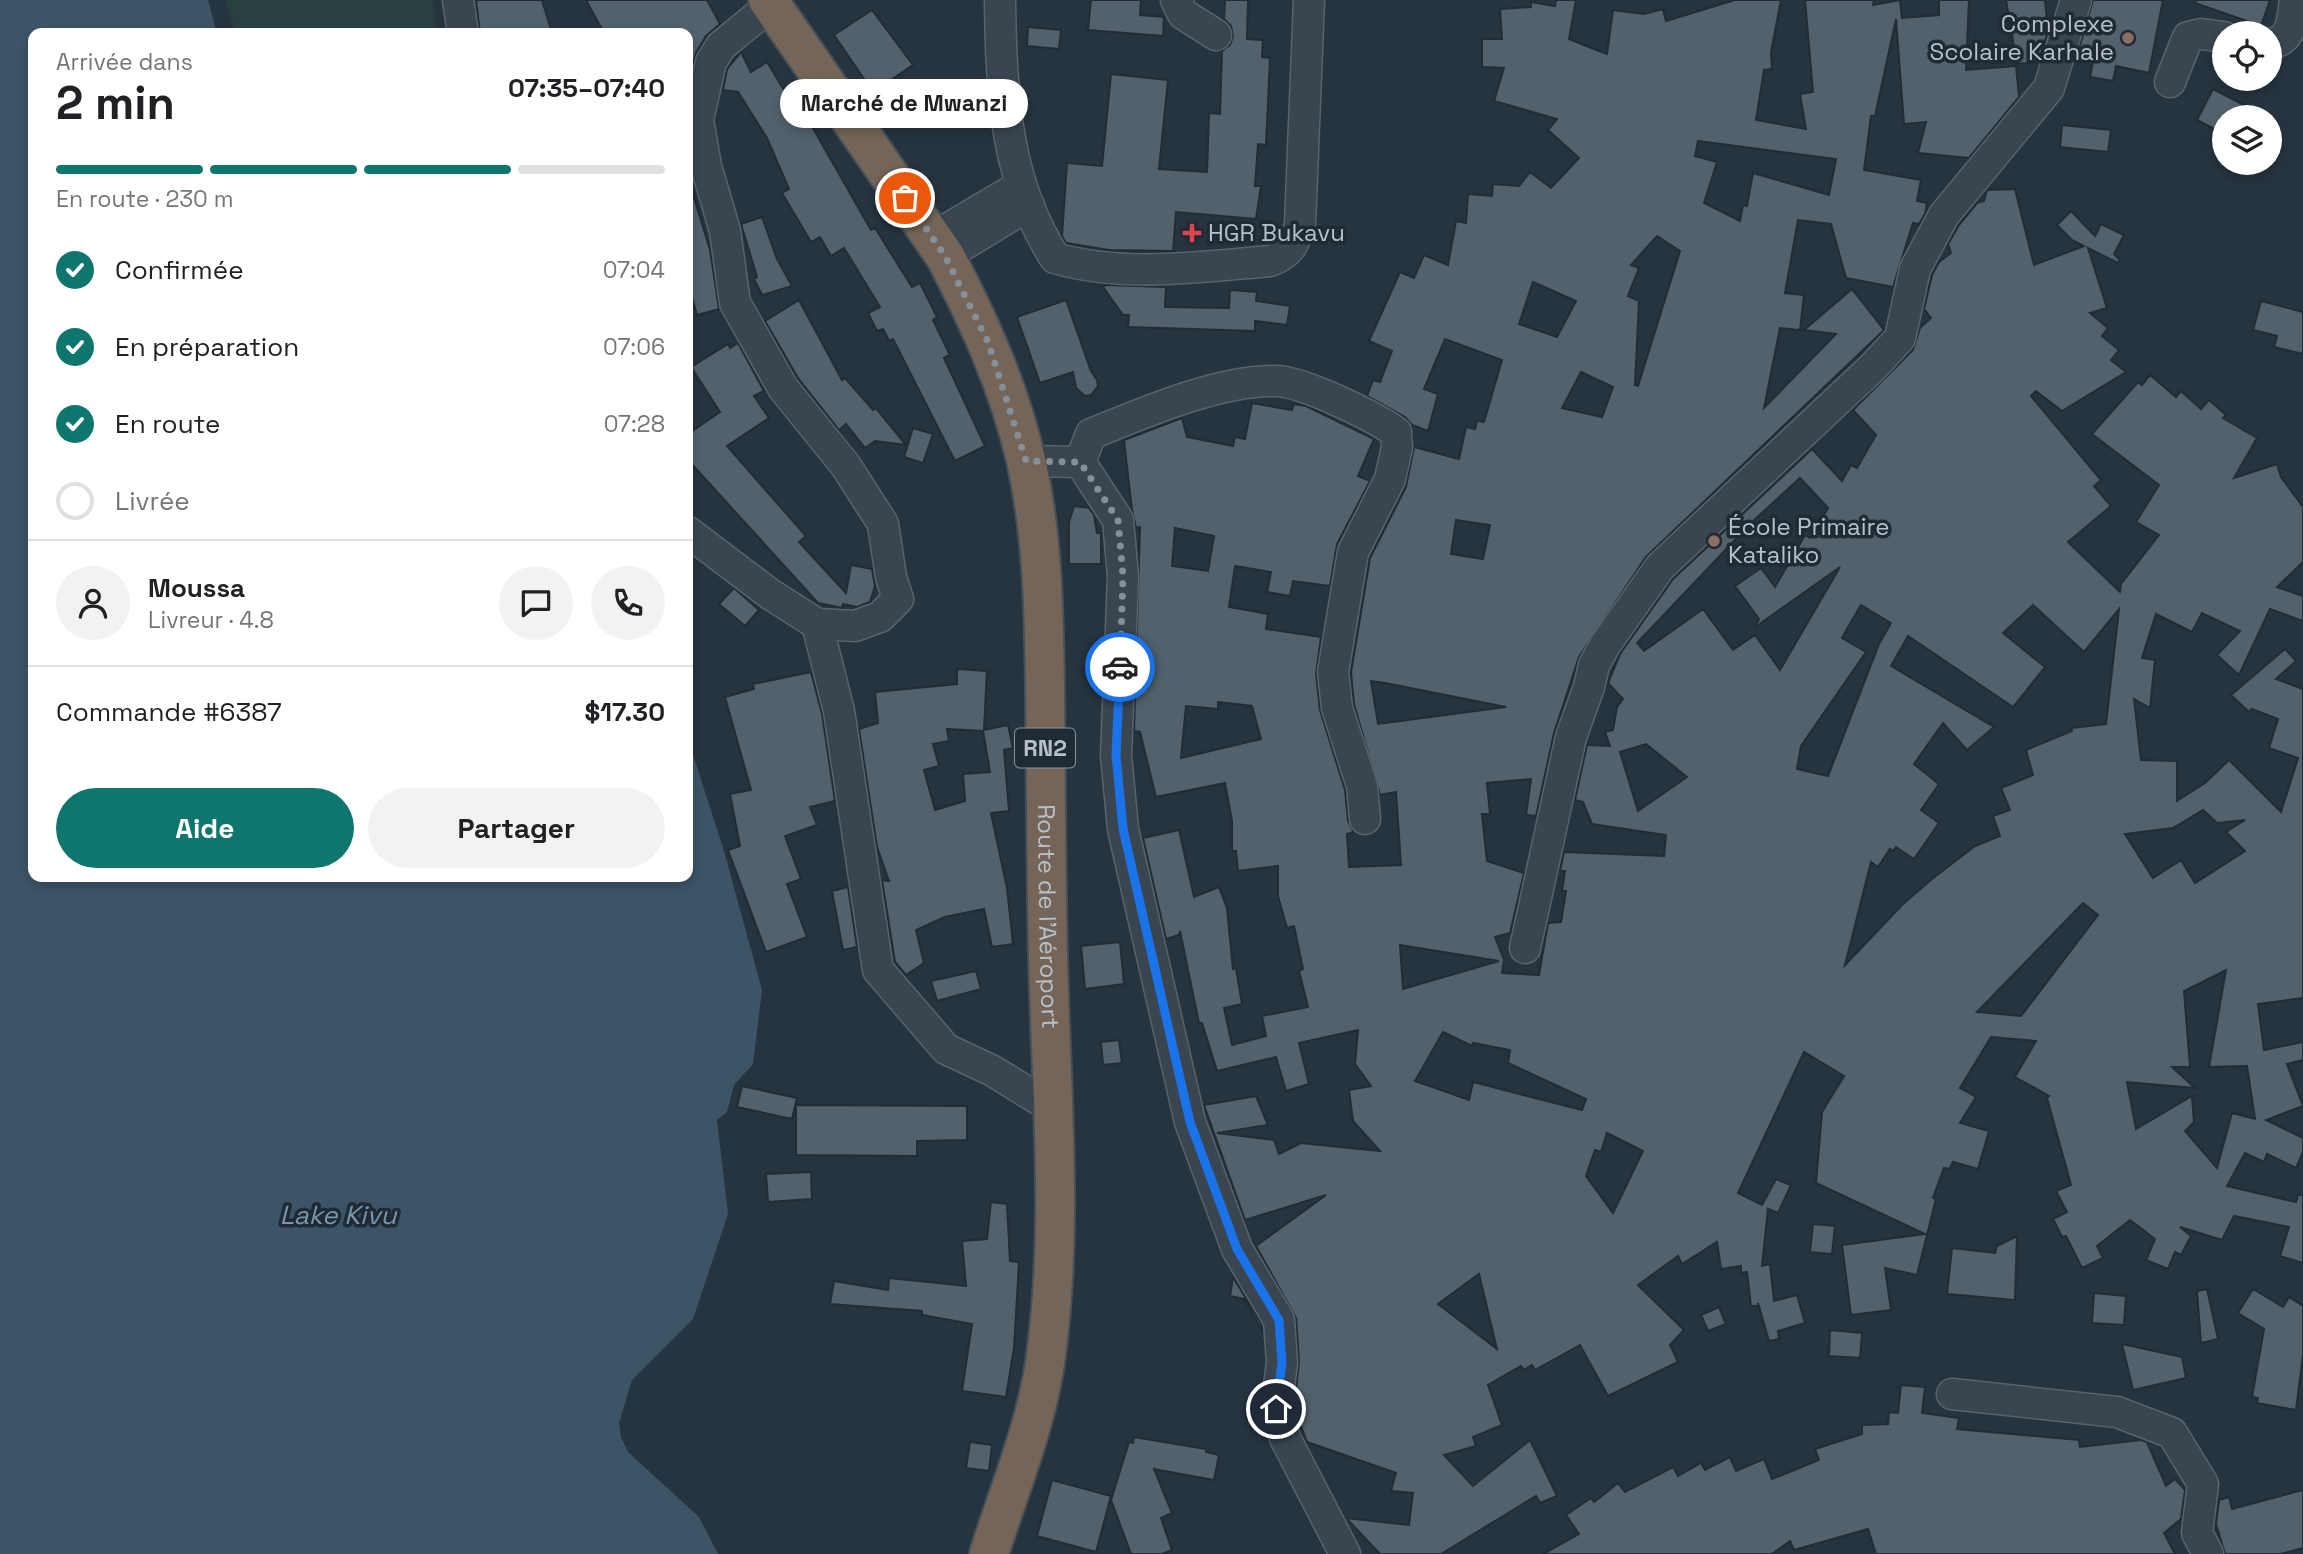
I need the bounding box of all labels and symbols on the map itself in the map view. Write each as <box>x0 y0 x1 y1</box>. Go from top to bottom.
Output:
place label: Complexe Scolaire Karhale <box>1929 8 2114 67</box>
marker: Complexe Scolaire Karhale <box>2120 30 2136 46</box>
callout: Marché de Mwanzi <box>781 79 1029 128</box>
pin <box>875 168 935 228</box>
place label: HGR Bukavu <box>1208 217 1345 248</box>
marker: HGR Bukavu <box>1182 223 1202 243</box>
place label: École Primaire Kataliko <box>1728 511 1889 570</box>
marker: École Primaire Kataliko <box>1706 533 1722 549</box>
courier <box>1085 632 1155 702</box>
road number: RN2 <box>1015 728 1075 768</box>
street label: Route de l'Aéroport <box>1031 804 1066 1029</box>
water label: Lake Kivu <box>280 1198 397 1232</box>
pin <box>1246 1379 1306 1439</box>

